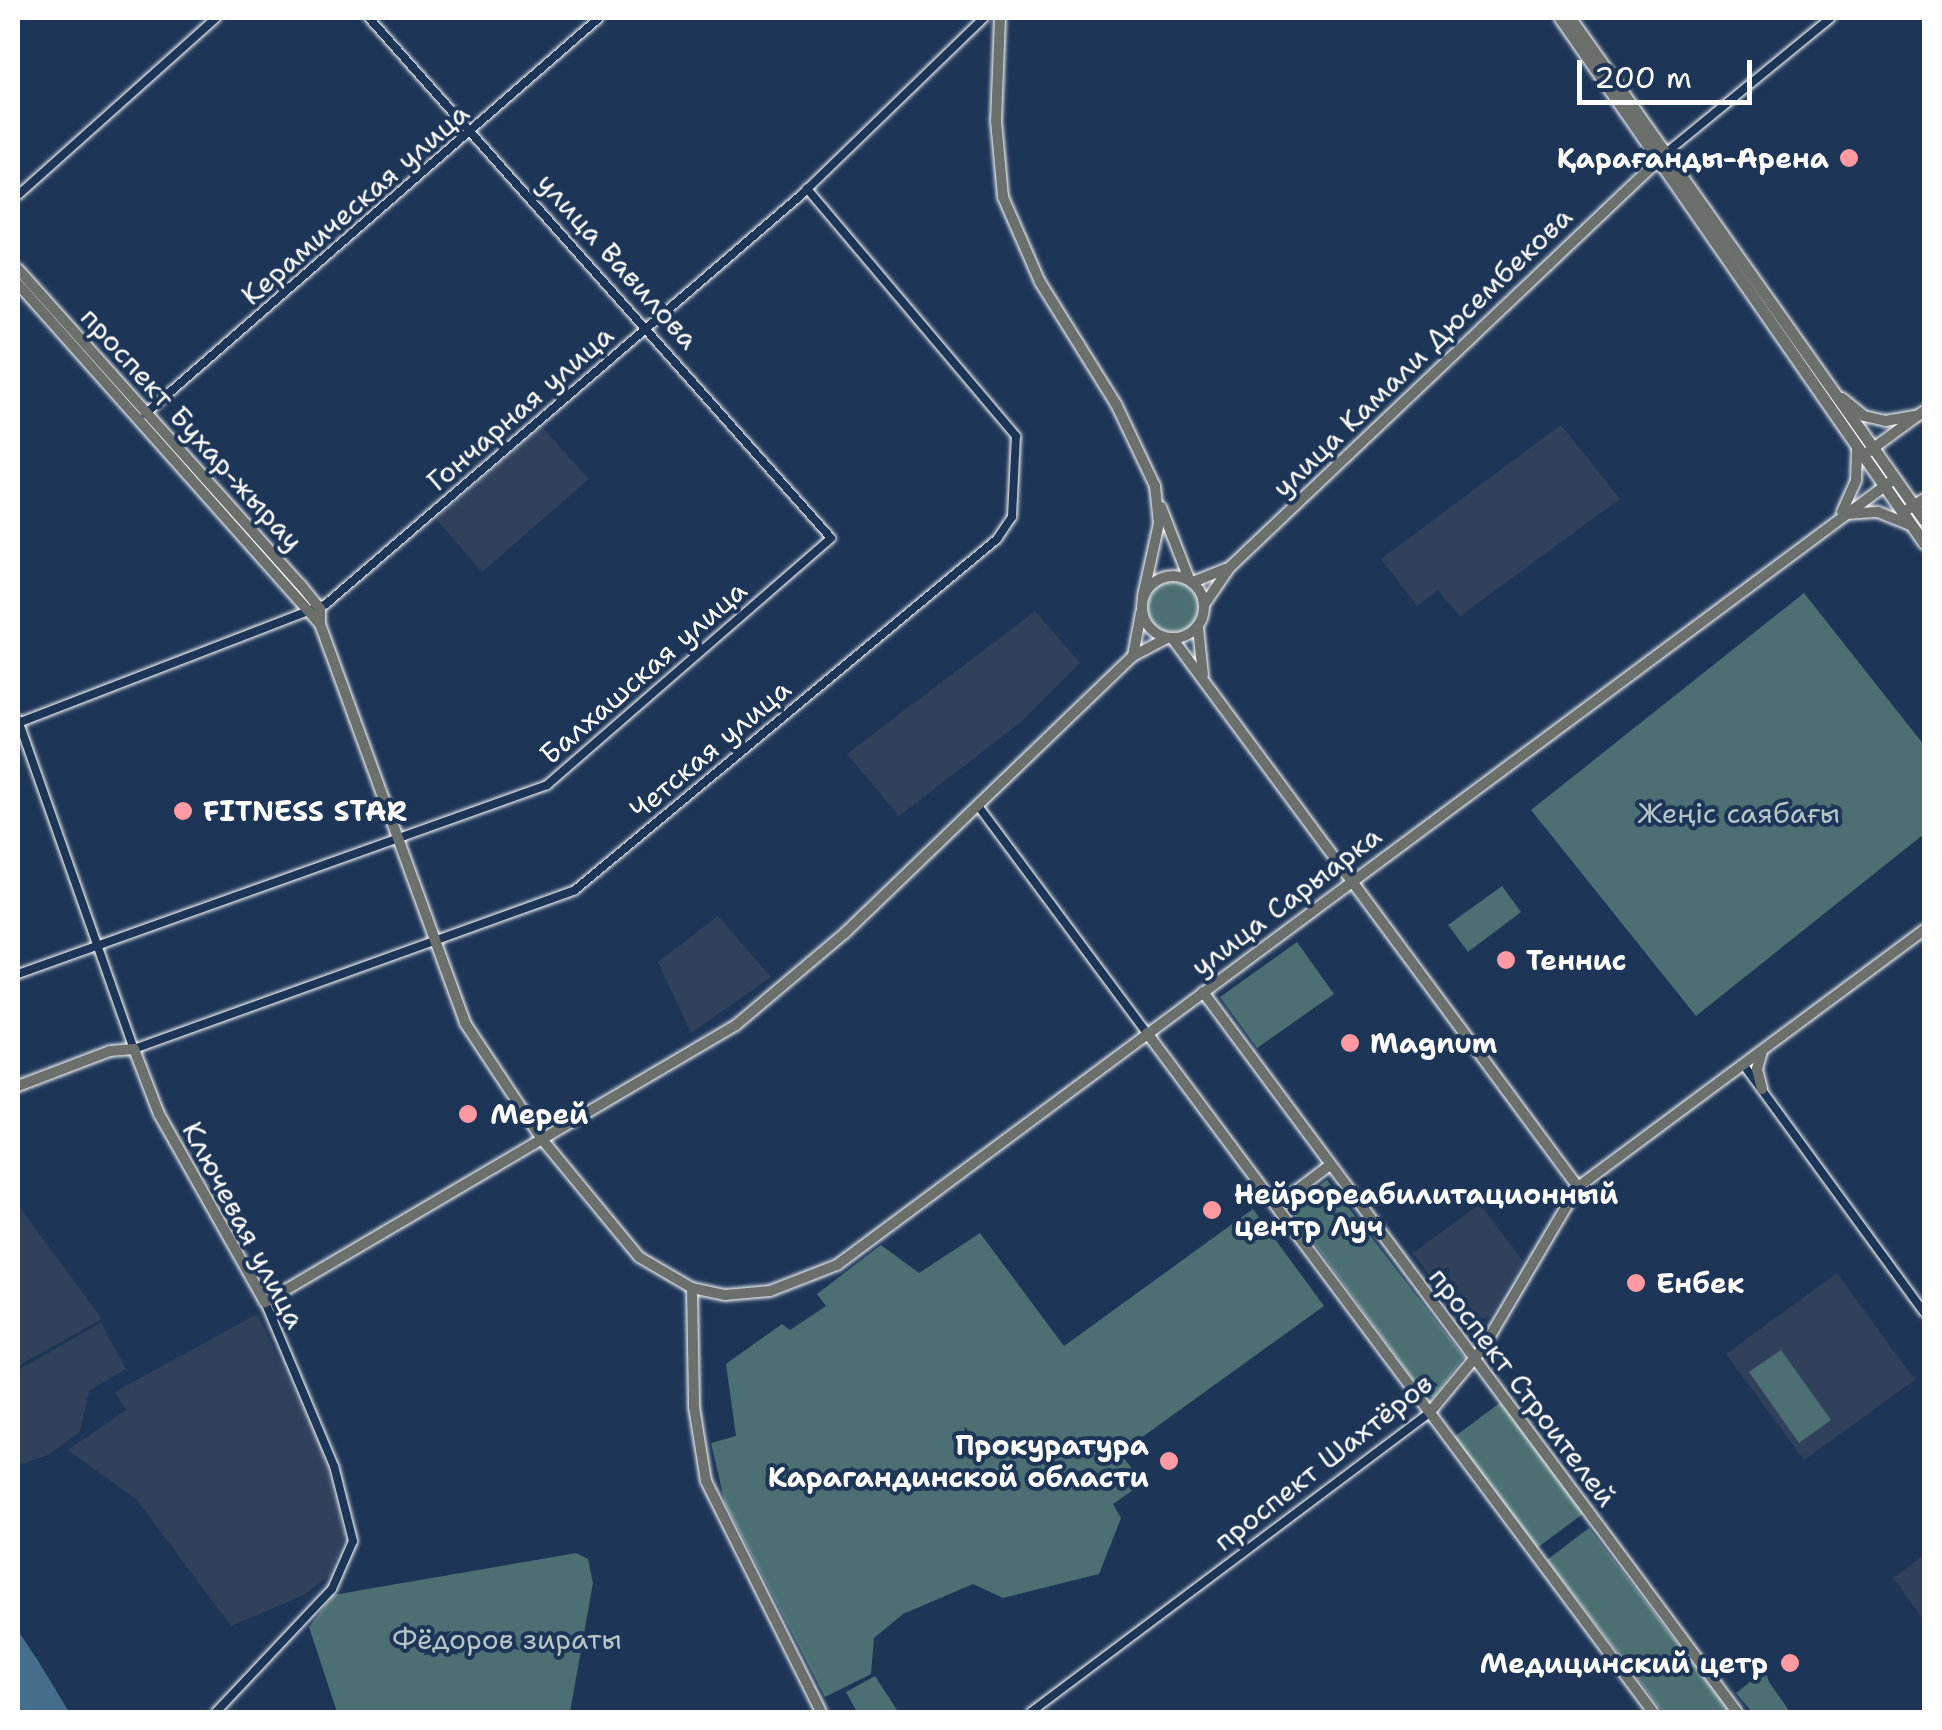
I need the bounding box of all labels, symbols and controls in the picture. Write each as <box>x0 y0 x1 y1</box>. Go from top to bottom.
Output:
scale bar <box>1582 40 1757 102</box>
text: 200 m <box>1594 57 1692 98</box>
street label: Керамическая улица <box>234 96 476 312</box>
place label: Қарағанды-Арена <box>1557 141 1829 175</box>
marker: Қарағанды-Арена <box>1838 147 1860 169</box>
street label: улица Вавилова <box>530 166 706 356</box>
street label: улица Камали Дюсембекова <box>1265 200 1579 504</box>
street label: проспект Бухар-жырау <box>74 300 310 558</box>
street label: Гончарная улица <box>420 318 620 498</box>
street label: Балхашская улица <box>533 573 753 771</box>
street label: Четская улица <box>623 672 797 826</box>
place label: FITNESS STAR <box>203 794 407 828</box>
park label: Жеңіс саябағы <box>1638 796 1840 830</box>
marker: FITNESS STAR <box>172 800 194 822</box>
street label: улица Сарыарка <box>1184 819 1388 983</box>
place label: Теннис <box>1526 943 1627 977</box>
marker: Теннис <box>1495 949 1517 971</box>
place label: Magnum <box>1370 1026 1497 1060</box>
marker: Magnum <box>1339 1032 1361 1054</box>
place label: Мерей <box>490 1097 588 1131</box>
marker: Мерей <box>455 1101 481 1127</box>
street label: Ключевая улица <box>175 1116 313 1334</box>
place label: Нейрореабилитационный центр Луч <box>1234 1177 1618 1243</box>
marker: Нейрореабилитационный центр Луч <box>1199 1197 1225 1223</box>
street label: проспект Строителей <box>1422 1261 1624 1513</box>
place label: Енбек <box>1656 1266 1744 1300</box>
marker: Енбек <box>1625 1272 1647 1294</box>
street label: проспект Шахтёров <box>1207 1366 1439 1558</box>
place label: Прокуратура Карагандинской области <box>768 1428 1149 1494</box>
marker: Прокуратура Карагандинской области <box>1158 1450 1180 1472</box>
park label: Фёдоров зираты <box>392 1622 622 1656</box>
place label: Медицинский цетр <box>1480 1646 1768 1680</box>
marker: Медицинский цетр <box>1777 1650 1803 1676</box>

